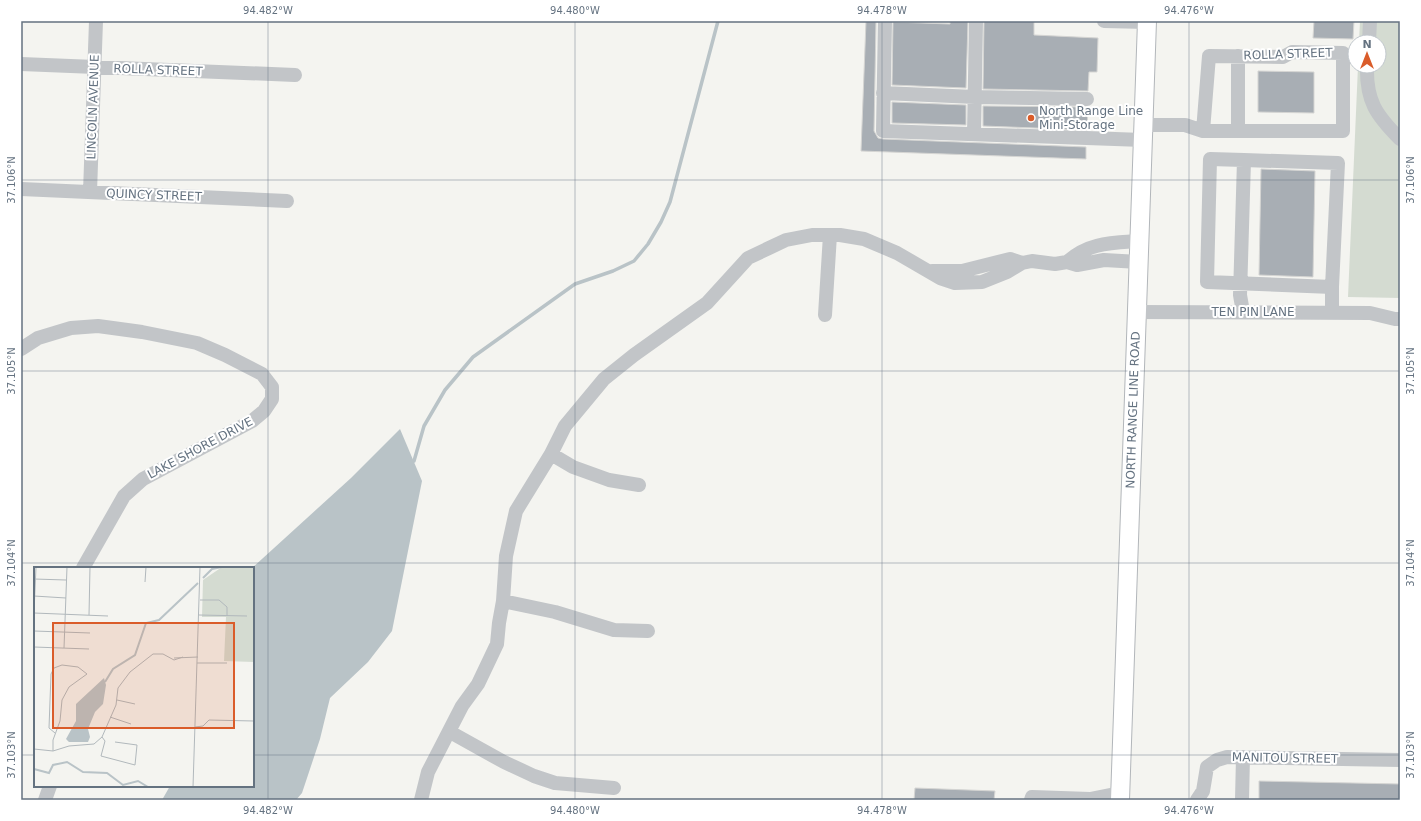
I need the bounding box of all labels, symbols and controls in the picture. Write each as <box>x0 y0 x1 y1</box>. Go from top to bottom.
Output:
text: 94.482°W <box>243 5 293 16</box>
text: 94.480°W <box>550 5 600 16</box>
text: 94.478°W <box>857 5 907 16</box>
text: 94.476°W <box>1164 5 1214 16</box>
north arrow <box>1347 34 1387 74</box>
text: N <box>1362 38 1372 51</box>
street label: ROLLA STREET <box>1243 45 1334 63</box>
street label: LINCOLN AVENUE <box>84 54 102 160</box>
street label: ROLLA STREET <box>113 61 204 79</box>
place label: North Range Line Mini-Storage <box>1039 104 1143 132</box>
marker: North Range Line Mini-Storage <box>1026 113 1036 123</box>
text: 37.106°N <box>6 156 17 204</box>
text: 37.106°N <box>1405 156 1416 204</box>
street label: QUINCY STREET <box>106 186 203 204</box>
street label: TEN PIN LANE <box>1211 305 1295 319</box>
street label: NORTH RANGE LINE ROAD <box>1123 331 1143 489</box>
text: 37.105°N <box>6 347 17 395</box>
text: 37.105°N <box>1405 347 1416 395</box>
street label: LAKE SHORE DRIVE <box>145 414 255 482</box>
text: 37.104°N <box>6 539 17 587</box>
text: 37.104°N <box>1405 539 1416 587</box>
inset map <box>34 567 254 787</box>
text: 37.103°N <box>6 731 17 779</box>
text: 37.103°N <box>1405 731 1416 779</box>
street label: MANITOU STREET <box>1232 750 1339 766</box>
text: 94.482°W <box>243 805 293 816</box>
text: 94.480°W <box>550 805 600 816</box>
text: 94.478°W <box>857 805 907 816</box>
text: 94.476°W <box>1164 805 1214 816</box>

